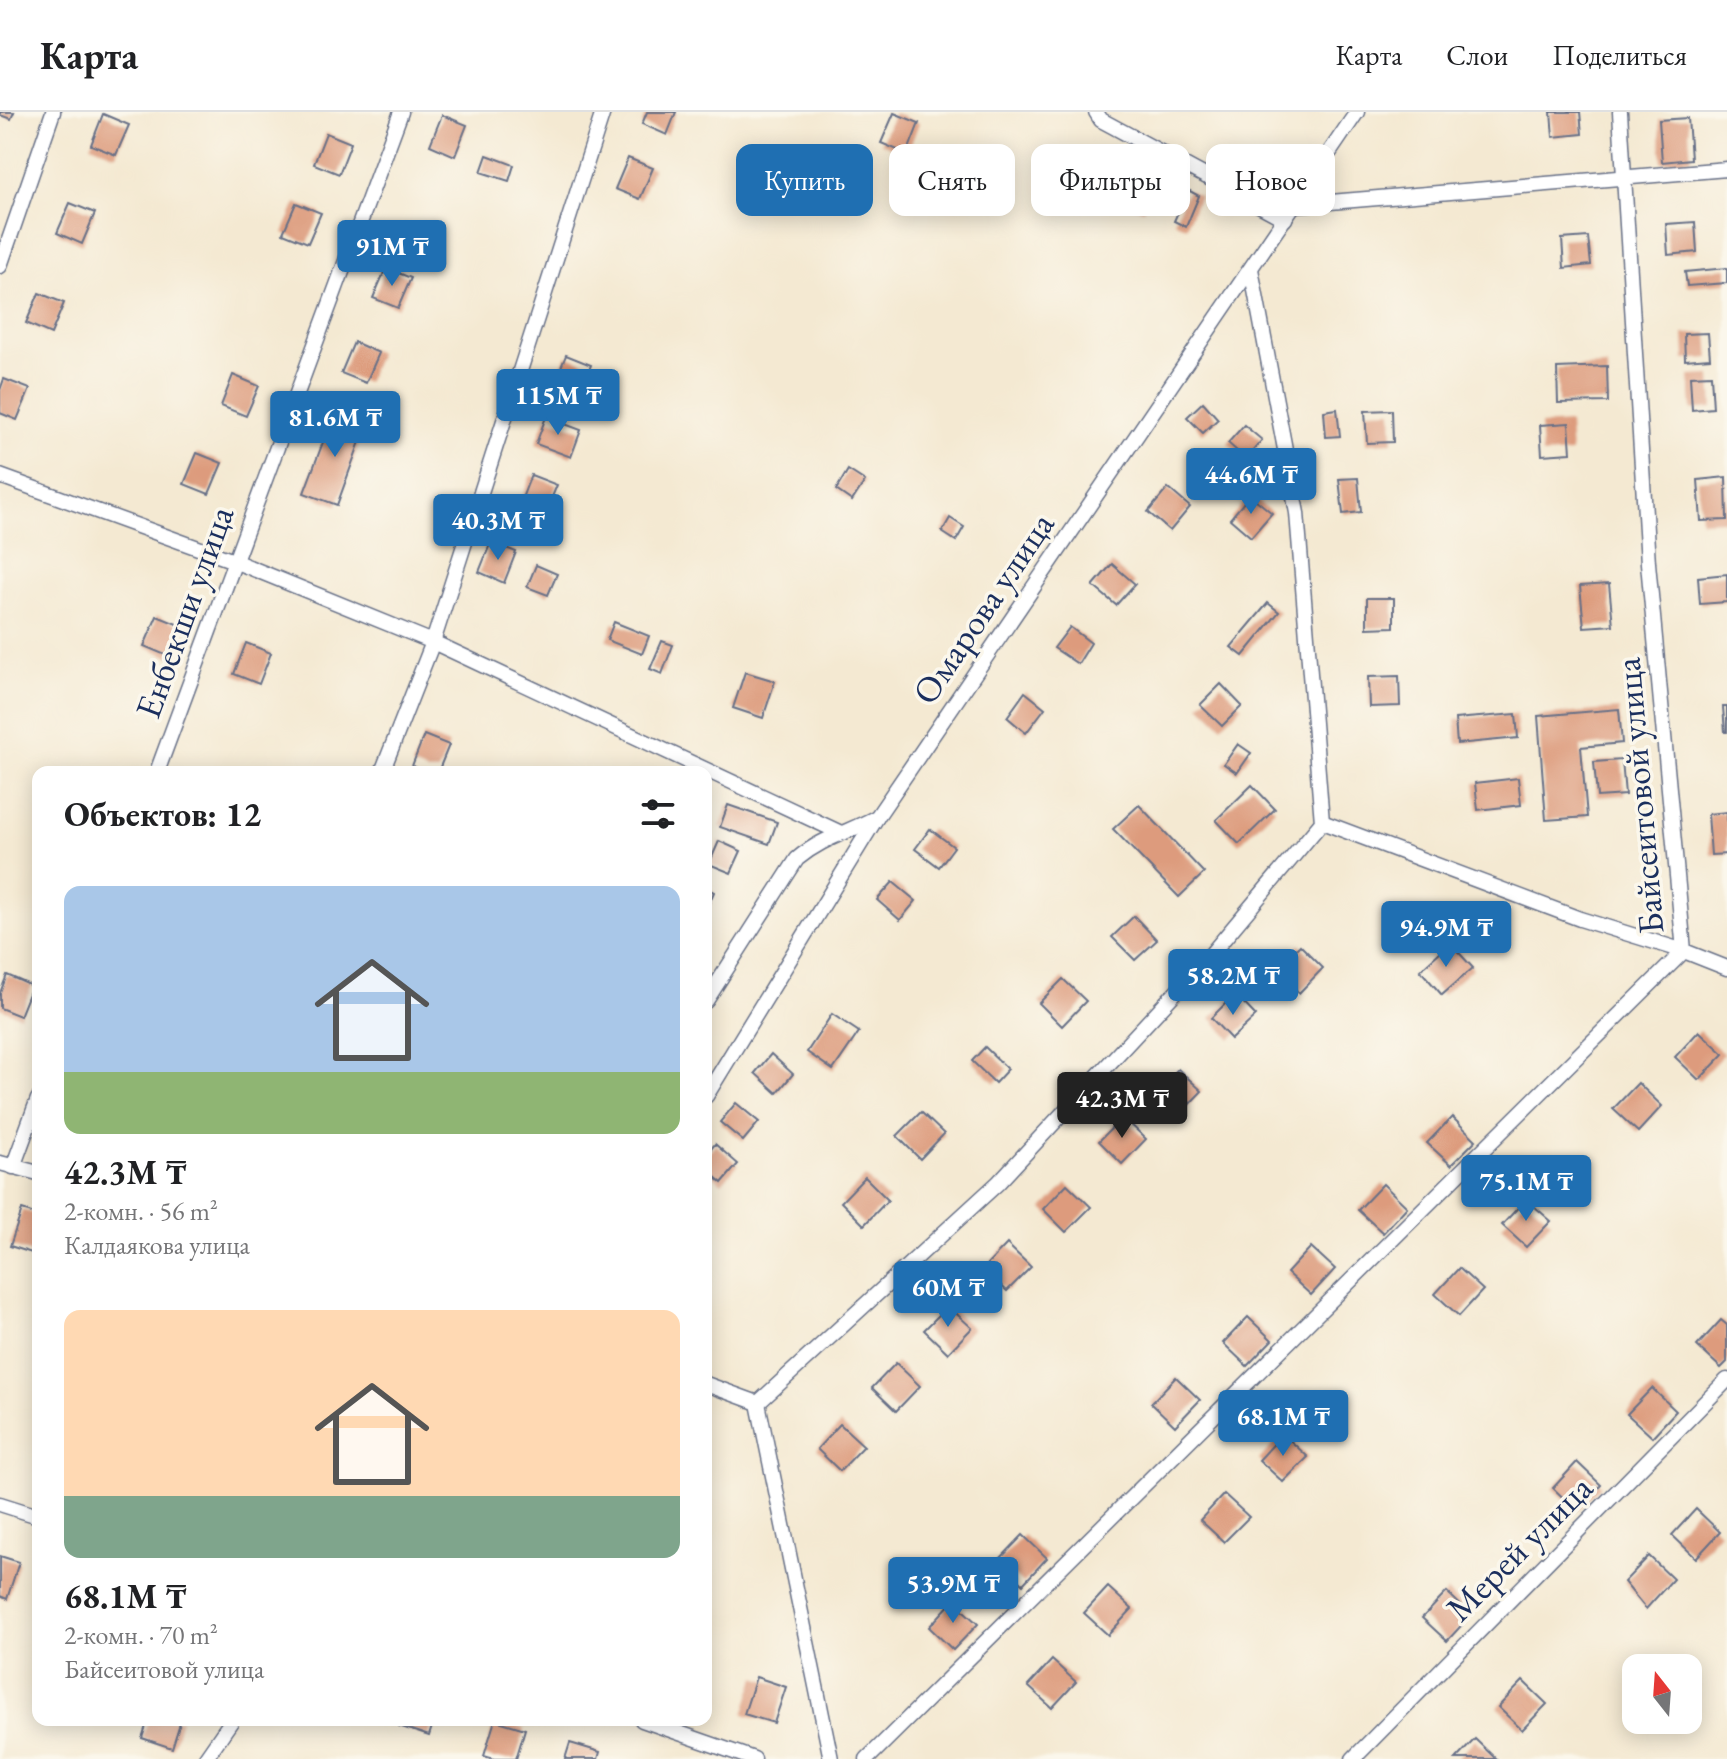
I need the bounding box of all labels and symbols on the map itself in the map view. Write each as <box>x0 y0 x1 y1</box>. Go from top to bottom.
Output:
pin: 91M ₸ <box>336 220 448 288</box>
pin: 115M ₸ <box>493 369 623 437</box>
pin: 81.6M ₸ <box>261 391 409 459</box>
pin: 44.6M ₸ <box>1177 448 1325 516</box>
pin: 40.3M ₸ <box>424 494 572 562</box>
street label: Енбекши улица <box>124 499 244 725</box>
street label: Омарова улица <box>902 502 1065 713</box>
street label: Байсеитовой улица <box>1603 655 1675 936</box>
pin: 94.9M ₸ <box>1372 901 1520 969</box>
pin: 58.2M ₸ <box>1159 949 1307 1017</box>
pin: 42.3M ₸ <box>1048 1072 1196 1140</box>
pin: 75.1M ₸ <box>1452 1155 1600 1223</box>
pin: 60M ₸ <box>892 1261 1004 1329</box>
pin: 68.1M ₸ <box>1209 1390 1357 1458</box>
street label: Мерей улица <box>1436 1464 1603 1631</box>
pin: 53.9M ₸ <box>879 1557 1027 1625</box>
north arrow <box>1622 1654 1702 1734</box>

